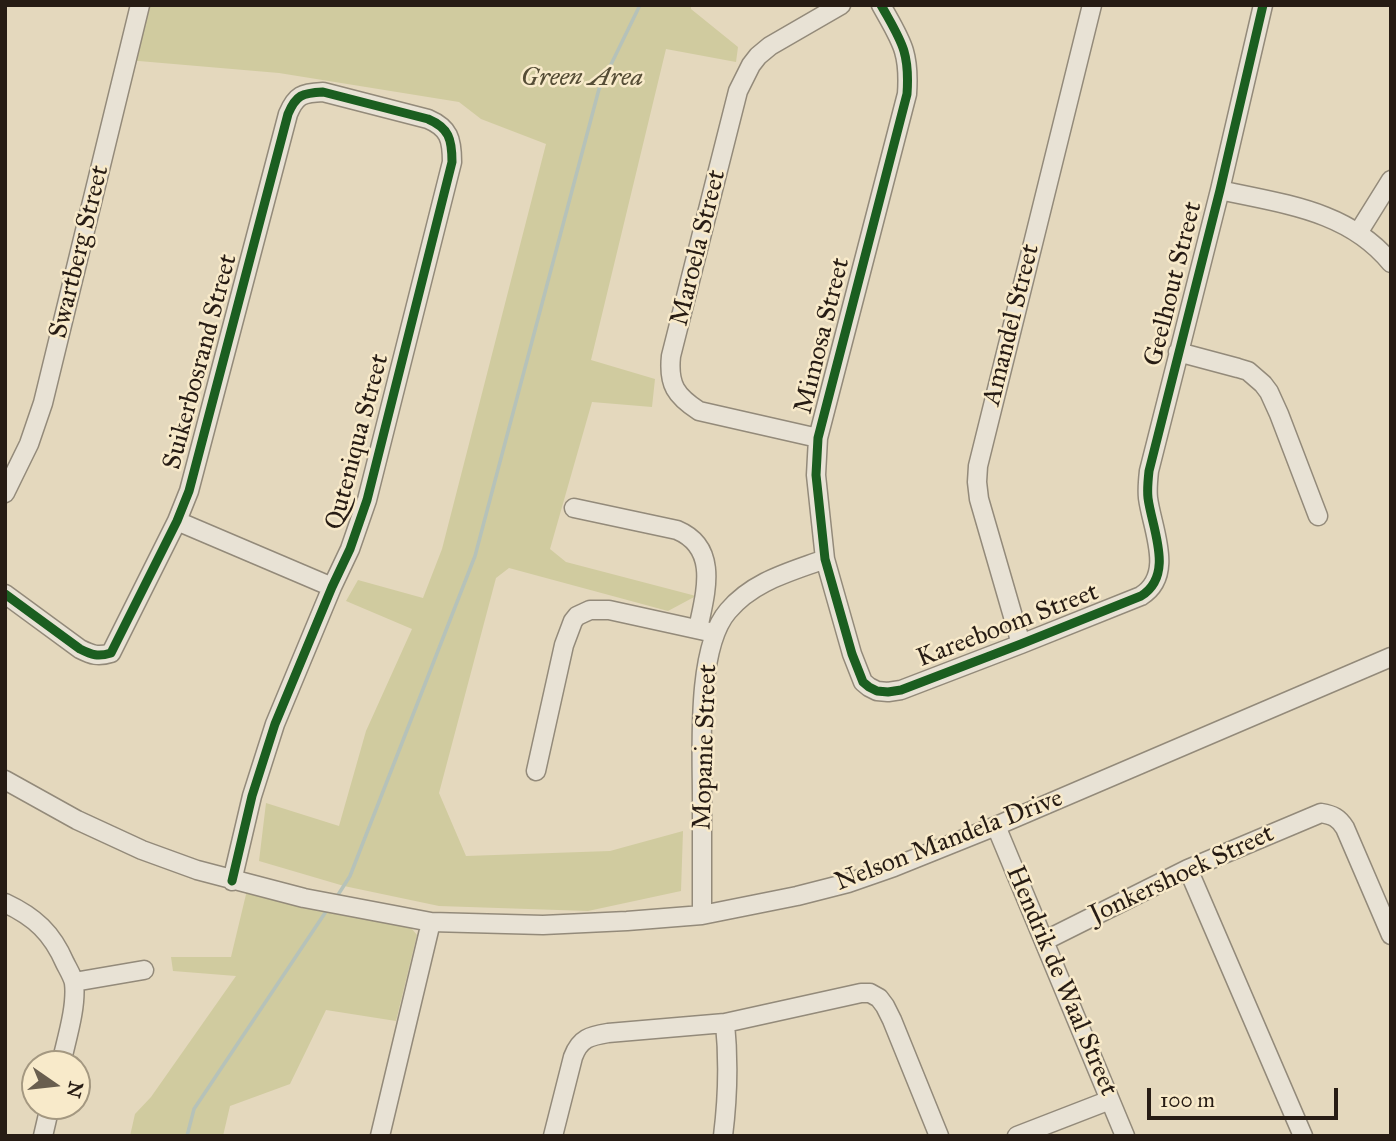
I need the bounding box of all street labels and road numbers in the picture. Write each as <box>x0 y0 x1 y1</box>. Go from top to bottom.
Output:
street label: Swartberg Street <box>43 162 117 342</box>
street label: Maroela Street <box>665 167 733 329</box>
street label: Geelhout Street <box>1138 198 1210 370</box>
street label: Amandel Street <box>977 241 1047 409</box>
street label: Suikerbosrand Street <box>157 251 245 473</box>
street label: Mimosa Street <box>789 255 857 417</box>
street label: Quteniqua Street <box>320 351 396 533</box>
street label: Kareeboom Street <box>913 577 1103 675</box>
street label: Mopanie Street <box>688 664 724 830</box>
street label: Nelson Mandela Drive <box>831 783 1067 899</box>
street label: Jonkershoek Street <box>1085 819 1279 931</box>
street label: Hendrik de Waal Street <box>998 861 1124 1101</box>

